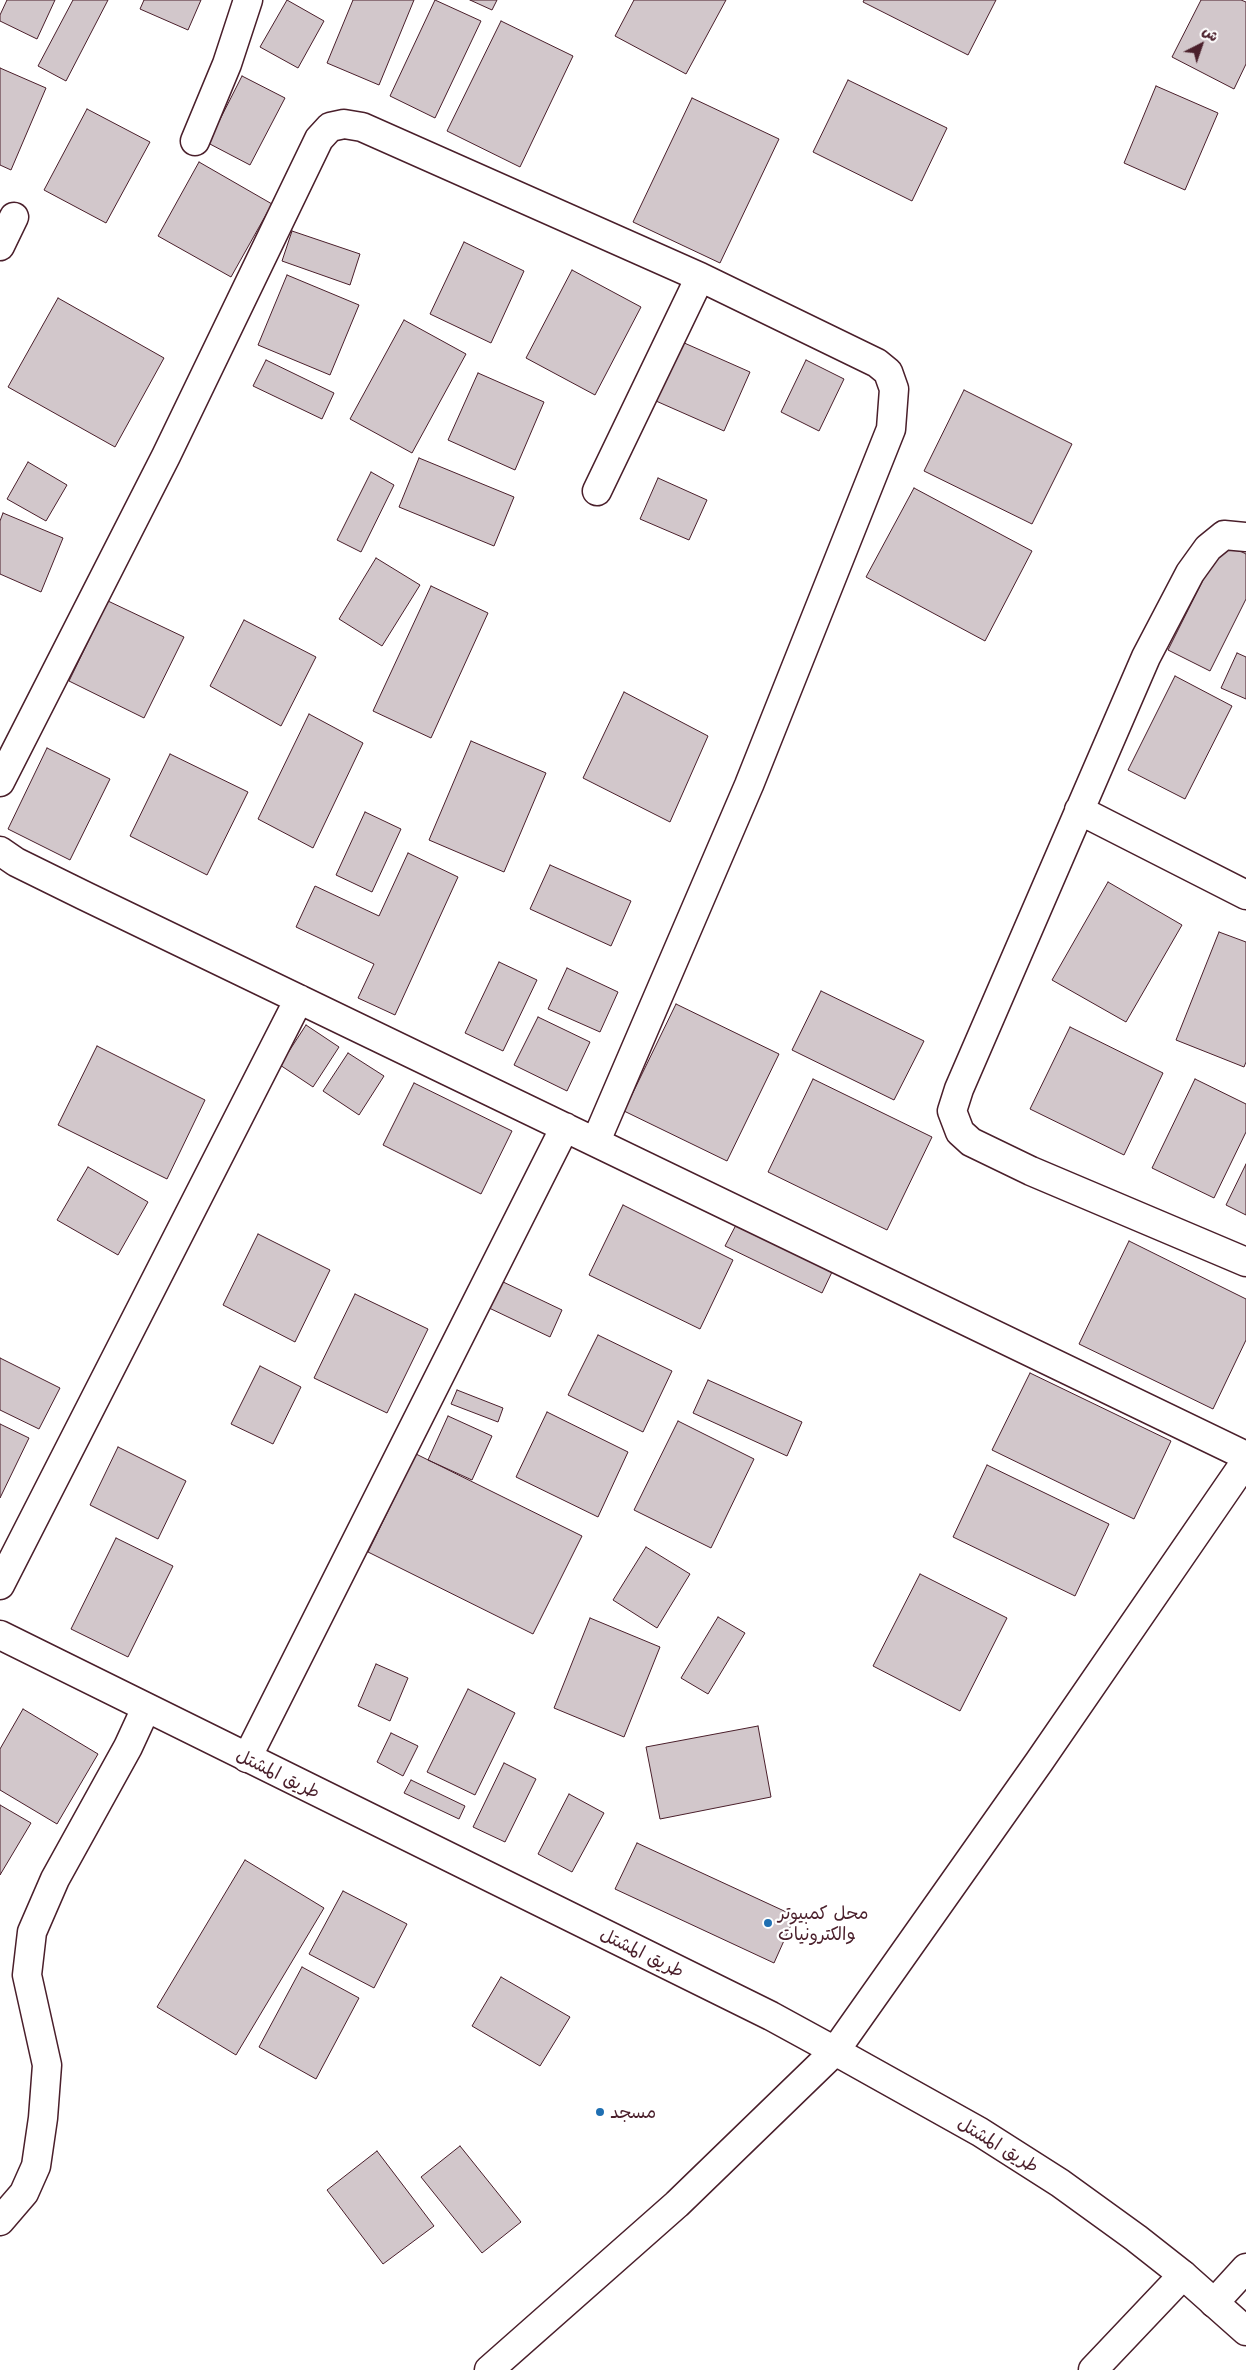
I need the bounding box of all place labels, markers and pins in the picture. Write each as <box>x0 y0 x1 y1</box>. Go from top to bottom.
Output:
place label: محل كمبيوتر والكترونيات <box>778 1902 868 1945</box>
marker: محل كمبيوتر والكترونيات <box>762 1917 774 1929</box>
place label: مسجد <box>610 2101 656 2123</box>
marker: مسجد <box>594 2106 606 2118</box>

